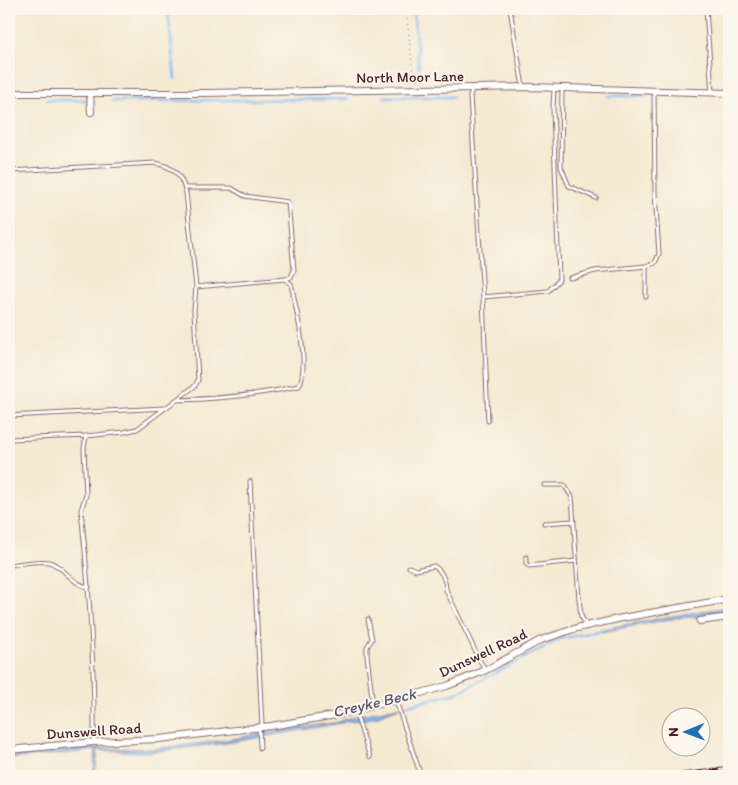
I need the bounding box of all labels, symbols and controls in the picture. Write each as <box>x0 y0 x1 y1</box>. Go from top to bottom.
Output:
street label: North Moor Lane <box>356 67 464 87</box>
street label: Dunswell Road <box>436 625 530 681</box>
water label: Creyke Beck <box>331 684 418 721</box>
north arrow <box>660 708 710 758</box>
street label: Dunswell Road <box>46 719 142 743</box>
text: N <box>665 727 682 737</box>

